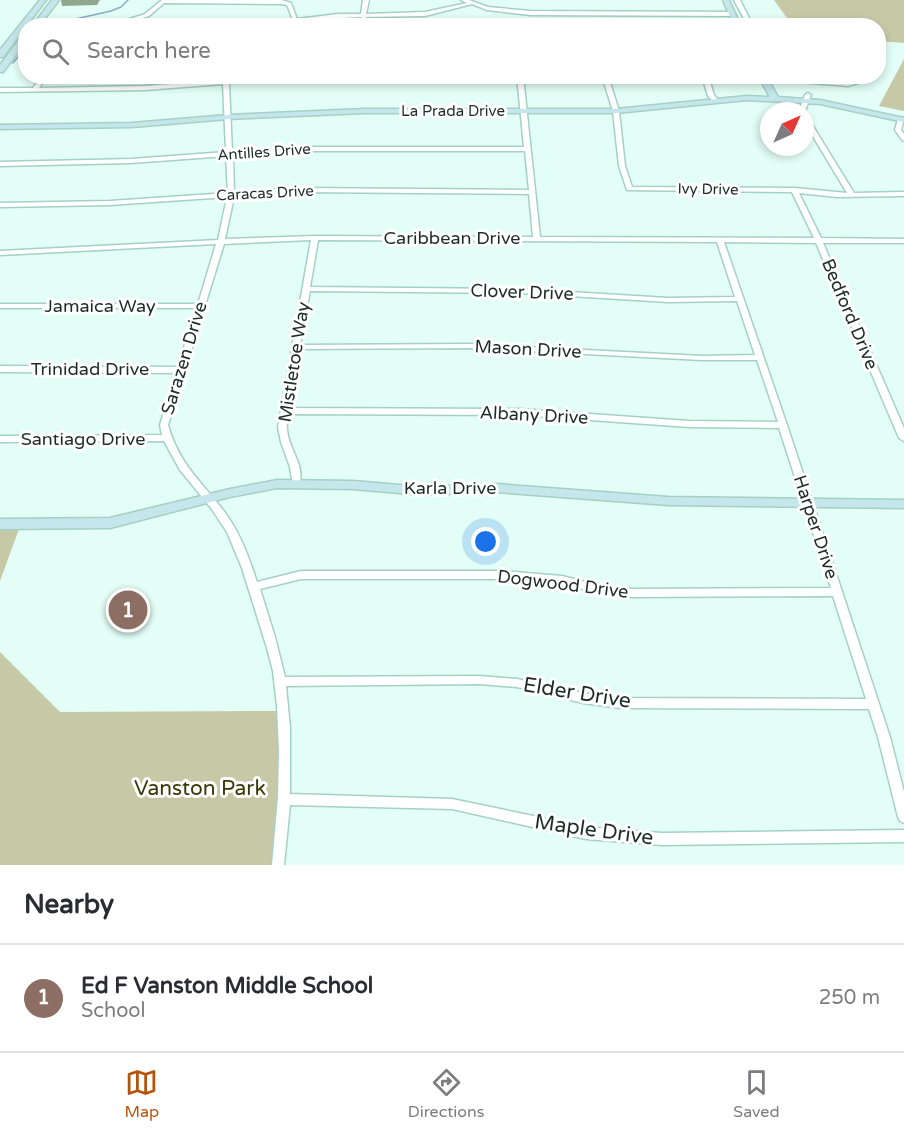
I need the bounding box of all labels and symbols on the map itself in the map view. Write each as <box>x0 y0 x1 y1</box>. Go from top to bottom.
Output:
street label: La Prada Drive <box>401 102 505 120</box>
north arrow <box>760 102 814 156</box>
street label: Antilles Drive <box>217 140 311 164</box>
street label: Ivy Drive <box>677 179 739 199</box>
street label: Caracas Drive <box>216 181 314 205</box>
street label: Caribbean Drive <box>384 227 521 249</box>
street label: Bedford Drive <box>817 255 883 373</box>
street label: Clover Drive <box>470 279 574 305</box>
street label: Jamaica Way <box>44 295 156 317</box>
street label: Sarazen Drive <box>156 299 212 417</box>
street label: Mistletoe Way <box>274 300 314 424</box>
street label: Mason Drive <box>474 335 582 363</box>
street label: Trinidad Drive <box>31 358 149 380</box>
street label: Albany Drive <box>479 401 589 429</box>
street label: Santiago Drive <box>21 428 145 450</box>
street label: Harper Drive <box>789 472 843 582</box>
street label: Karla Drive <box>404 477 496 499</box>
your location <box>471 527 500 556</box>
street label: Dogwood Drive <box>496 565 630 603</box>
pin: 1 <box>108 588 148 632</box>
street label: Elder Drive <box>521 672 633 714</box>
park label: Vanston Park <box>134 776 266 801</box>
street label: Maple Drive <box>533 809 655 851</box>

